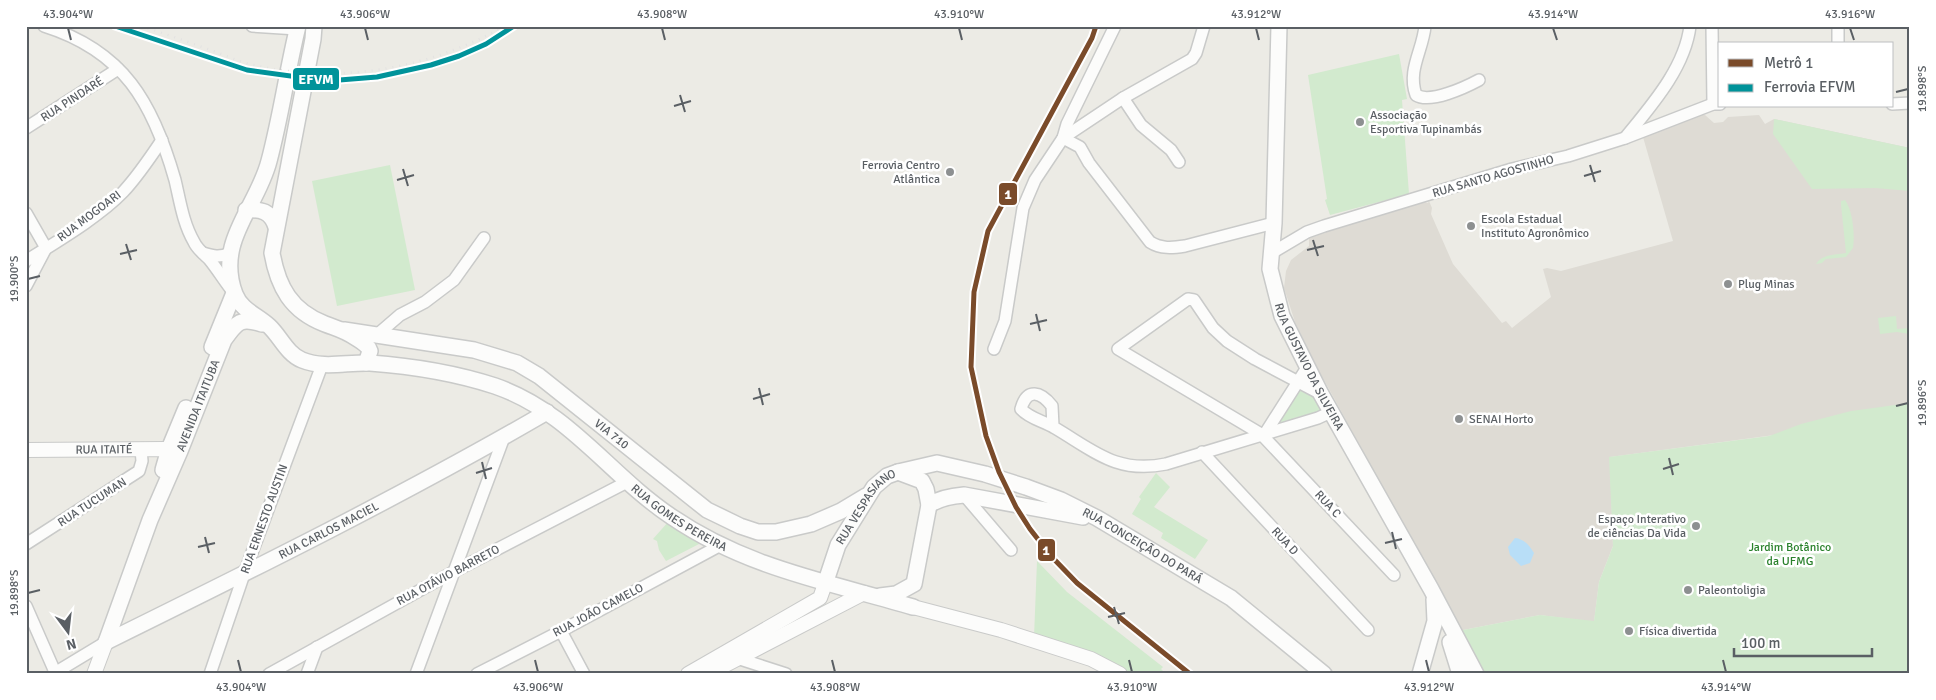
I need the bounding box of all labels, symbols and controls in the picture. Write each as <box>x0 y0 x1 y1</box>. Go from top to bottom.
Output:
text: 43.904°W <box>43 7 93 22</box>
text: 43.906°W <box>340 7 390 22</box>
text: 43.908°W <box>637 7 687 22</box>
text: 43.910°W <box>934 7 984 22</box>
text: 43.912°W <box>1231 7 1281 22</box>
text: 43.914°W <box>1528 7 1578 22</box>
text: 43.916°W <box>1825 7 1875 22</box>
legend <box>1718 42 1894 108</box>
text: Metrô 1 <box>1764 54 1813 72</box>
text: 19.898°S <box>1915 65 1930 112</box>
line badge: EFVM <box>292 67 340 91</box>
text: EFVM <box>298 71 334 88</box>
street label: RUA PINDARÉ <box>38 73 107 125</box>
text: Ferrovia EFVM <box>1764 78 1856 96</box>
place label: Associação Esportiva Tupinambás <box>1370 108 1482 137</box>
marker: Associação Esportiva Tupinambás <box>1354 116 1366 128</box>
street label: RUA SANTO AGOSTINHO <box>1431 152 1556 201</box>
place label: Ferrovia Centro Atlântica <box>862 158 940 187</box>
marker: Ferrovia Centro Atlântica <box>944 166 956 178</box>
line badge: 1 <box>998 182 1018 206</box>
text: 1 <box>1004 186 1012 203</box>
street label: RUA MOGOARI <box>54 188 124 245</box>
place label: Escola Estadual Instituto Agronômico <box>1481 212 1589 241</box>
marker: Escola Estadual Instituto Agronômico <box>1465 220 1477 232</box>
text: 19.900°S <box>7 255 22 302</box>
place label: Plug Minas <box>1738 277 1795 292</box>
marker: Plug Minas <box>1722 278 1734 290</box>
street label: RUA GUSTAVO DA SILVEIRA <box>1271 301 1347 434</box>
street label: AVENIDA ITAITUBA <box>174 357 224 454</box>
text: 19.896°S <box>1915 379 1930 426</box>
place label: SENAI Horto <box>1469 412 1533 427</box>
marker: SENAI Horto <box>1453 413 1465 425</box>
street label: VIA 710 <box>591 416 632 453</box>
street label: RUA ITAITÉ <box>75 442 133 458</box>
street label: RUA ERNESTO AUSTIN <box>238 462 291 576</box>
street label: RUA VESPASIANO <box>833 466 898 548</box>
street label: RUA TUCUMAN <box>55 475 130 530</box>
street label: RUA GOMES PEREIRA <box>628 481 730 555</box>
street label: RUA C <box>1311 488 1344 521</box>
street label: RUA CARLOS MACIEL <box>276 499 381 563</box>
street label: RUA CONCEIÇÃO DO PARÁ <box>1080 505 1205 587</box>
place label: Espaço Interativo de ciências Da Vida <box>1587 512 1686 541</box>
marker: Espaço Interativo de ciências Da Vida <box>1690 520 1702 532</box>
street label: RUA D <box>1268 524 1301 559</box>
line badge: 1 <box>1037 538 1056 562</box>
park label: Jardim Botânico da UFMG <box>1749 540 1831 569</box>
street label: RUA OTÁVIO BARRETO <box>394 542 502 609</box>
text: 1 <box>1042 542 1050 559</box>
text: 19.898°S <box>7 569 22 616</box>
street label: RUA JOÃO CAMELO <box>550 580 646 641</box>
place label: Paleontoligia <box>1698 583 1766 598</box>
marker: Paleontoligia <box>1682 584 1694 596</box>
north arrow <box>42 608 92 658</box>
place label: Física divertida <box>1639 624 1717 639</box>
marker: Física divertida <box>1623 625 1635 637</box>
scale bar <box>1734 625 1871 657</box>
text: 100 m <box>1741 634 1781 652</box>
text: N <box>64 635 78 654</box>
text: 43.904°W <box>216 680 266 695</box>
text: 43.906°W <box>513 680 563 695</box>
text: 43.908°W <box>810 680 860 695</box>
text: 43.910°W <box>1107 680 1157 695</box>
text: 43.912°W <box>1404 680 1454 695</box>
text: 43.914°W <box>1701 680 1751 695</box>

